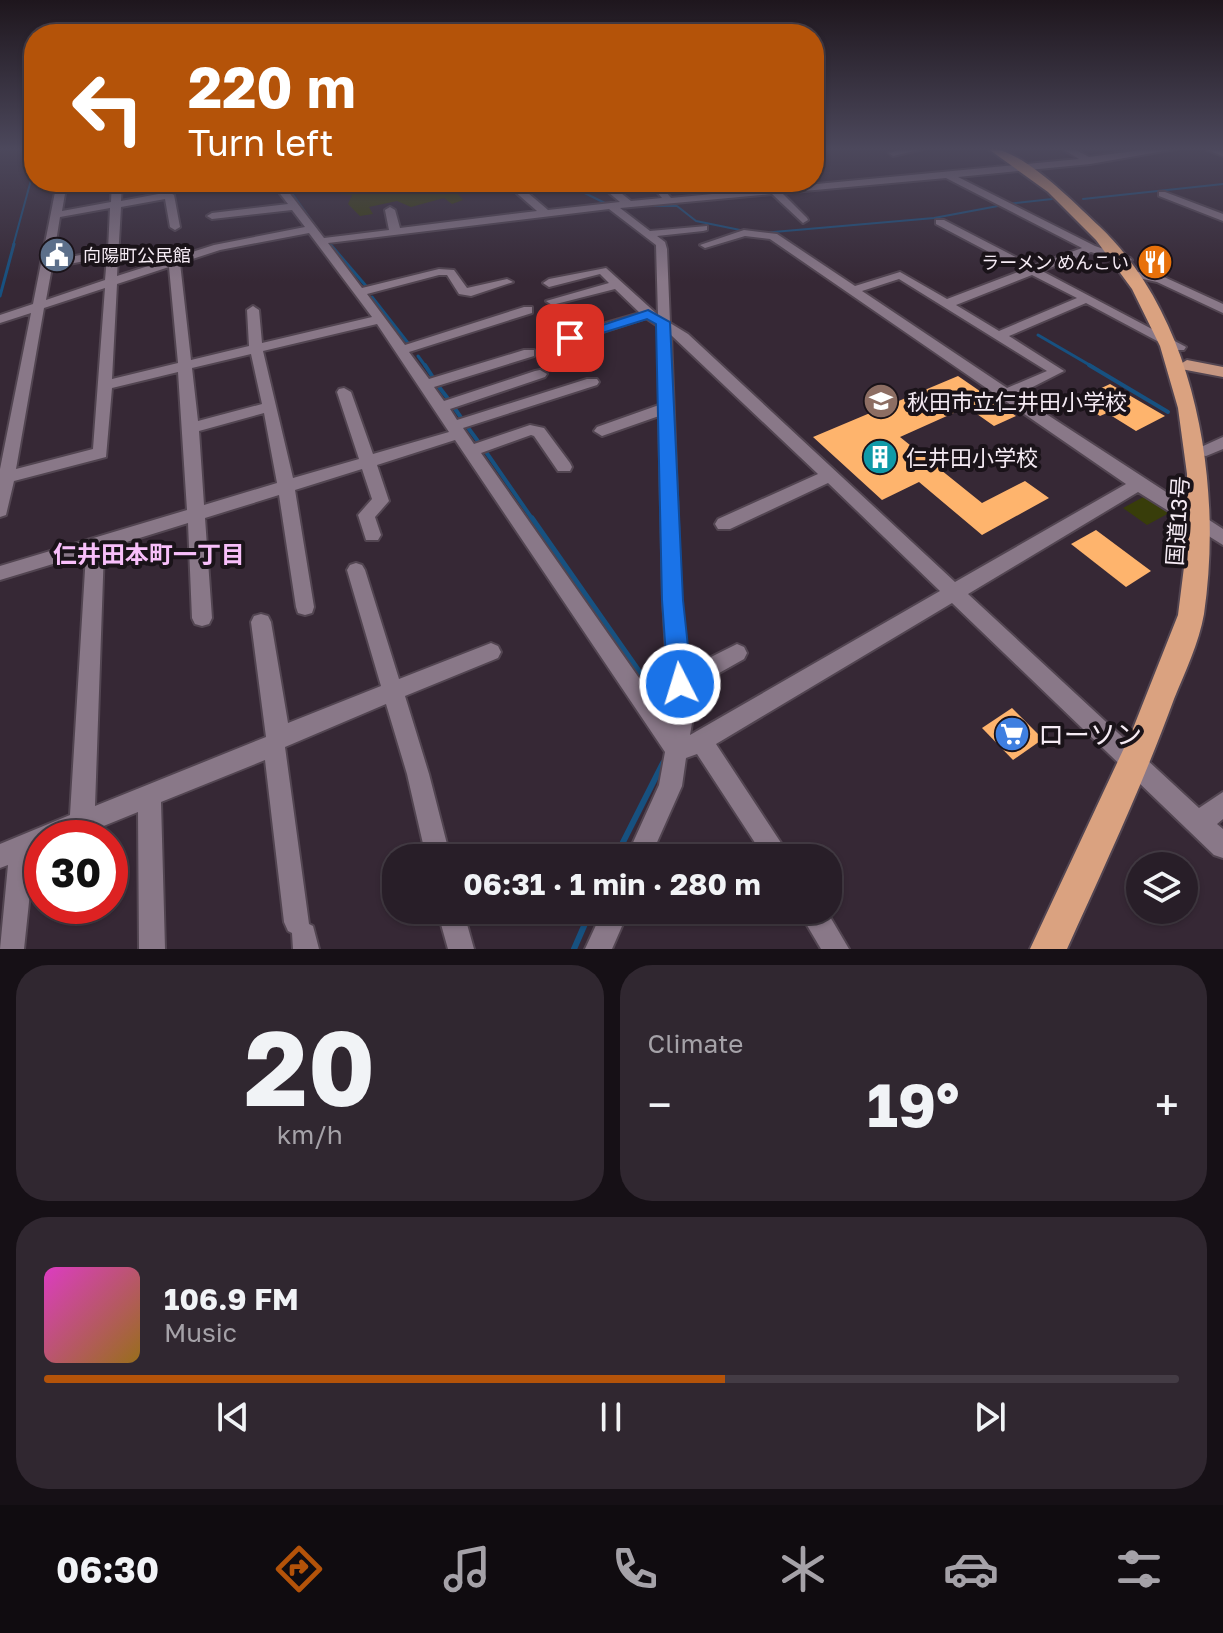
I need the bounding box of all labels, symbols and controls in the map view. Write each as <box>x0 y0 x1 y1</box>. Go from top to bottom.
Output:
text: 220 m <box>188 53 356 120</box>
icon: left <box>56 56 160 160</box>
text: Turn left <box>188 121 334 164</box>
public building icon: 向陽町公民館 <box>38 236 76 274</box>
restaurant icon: ラーメン めんこい <box>1136 243 1174 281</box>
place label: 向陽町公民館 <box>83 244 191 266</box>
place label: ラーメン めんこい <box>981 251 1129 273</box>
pin <box>536 304 604 372</box>
icon: arrive <box>548 316 592 360</box>
school or university icon: 秋田市立仁井田小学校 <box>862 382 900 420</box>
place label: 秋田市立仁井田小学校 <box>907 388 1127 415</box>
building icon: 仁井田小学校 <box>861 438 899 476</box>
place label: 仁井田小学校 <box>906 444 1038 471</box>
street label: 国道13号 <box>1160 475 1194 567</box>
district label: 仁井田本町一丁目 <box>53 539 245 568</box>
position arrow <box>638 642 722 726</box>
supermarket icon: ローソン <box>993 715 1031 753</box>
place label: ローソン <box>1038 719 1142 750</box>
speed limit sign: 30 <box>24 820 128 924</box>
map controls <box>1126 852 1198 924</box>
button: layers <box>1126 852 1198 924</box>
text: 06:31 · 1 min · 280 m <box>463 866 761 902</box>
text: 20 <box>244 1004 375 1129</box>
text: Climate <box>648 1028 743 1059</box>
text: 19° <box>867 1068 959 1140</box>
text: − <box>648 1078 672 1131</box>
text: + <box>1155 1078 1179 1131</box>
text: km/h <box>277 1119 343 1150</box>
text: 106.9 FM <box>164 1281 299 1317</box>
text: Music <box>164 1317 237 1348</box>
icon: previous <box>211 1395 255 1439</box>
icon: pause <box>589 1395 633 1439</box>
icon: next <box>968 1395 1012 1439</box>
icon: directions <box>271 1541 327 1597</box>
icon: music <box>439 1541 495 1597</box>
icon: phone <box>607 1541 663 1597</box>
icon: climate <box>775 1541 831 1597</box>
icon: car <box>943 1541 999 1597</box>
icon: filters <box>1111 1541 1167 1597</box>
text: 06:30 <box>56 1548 159 1591</box>

